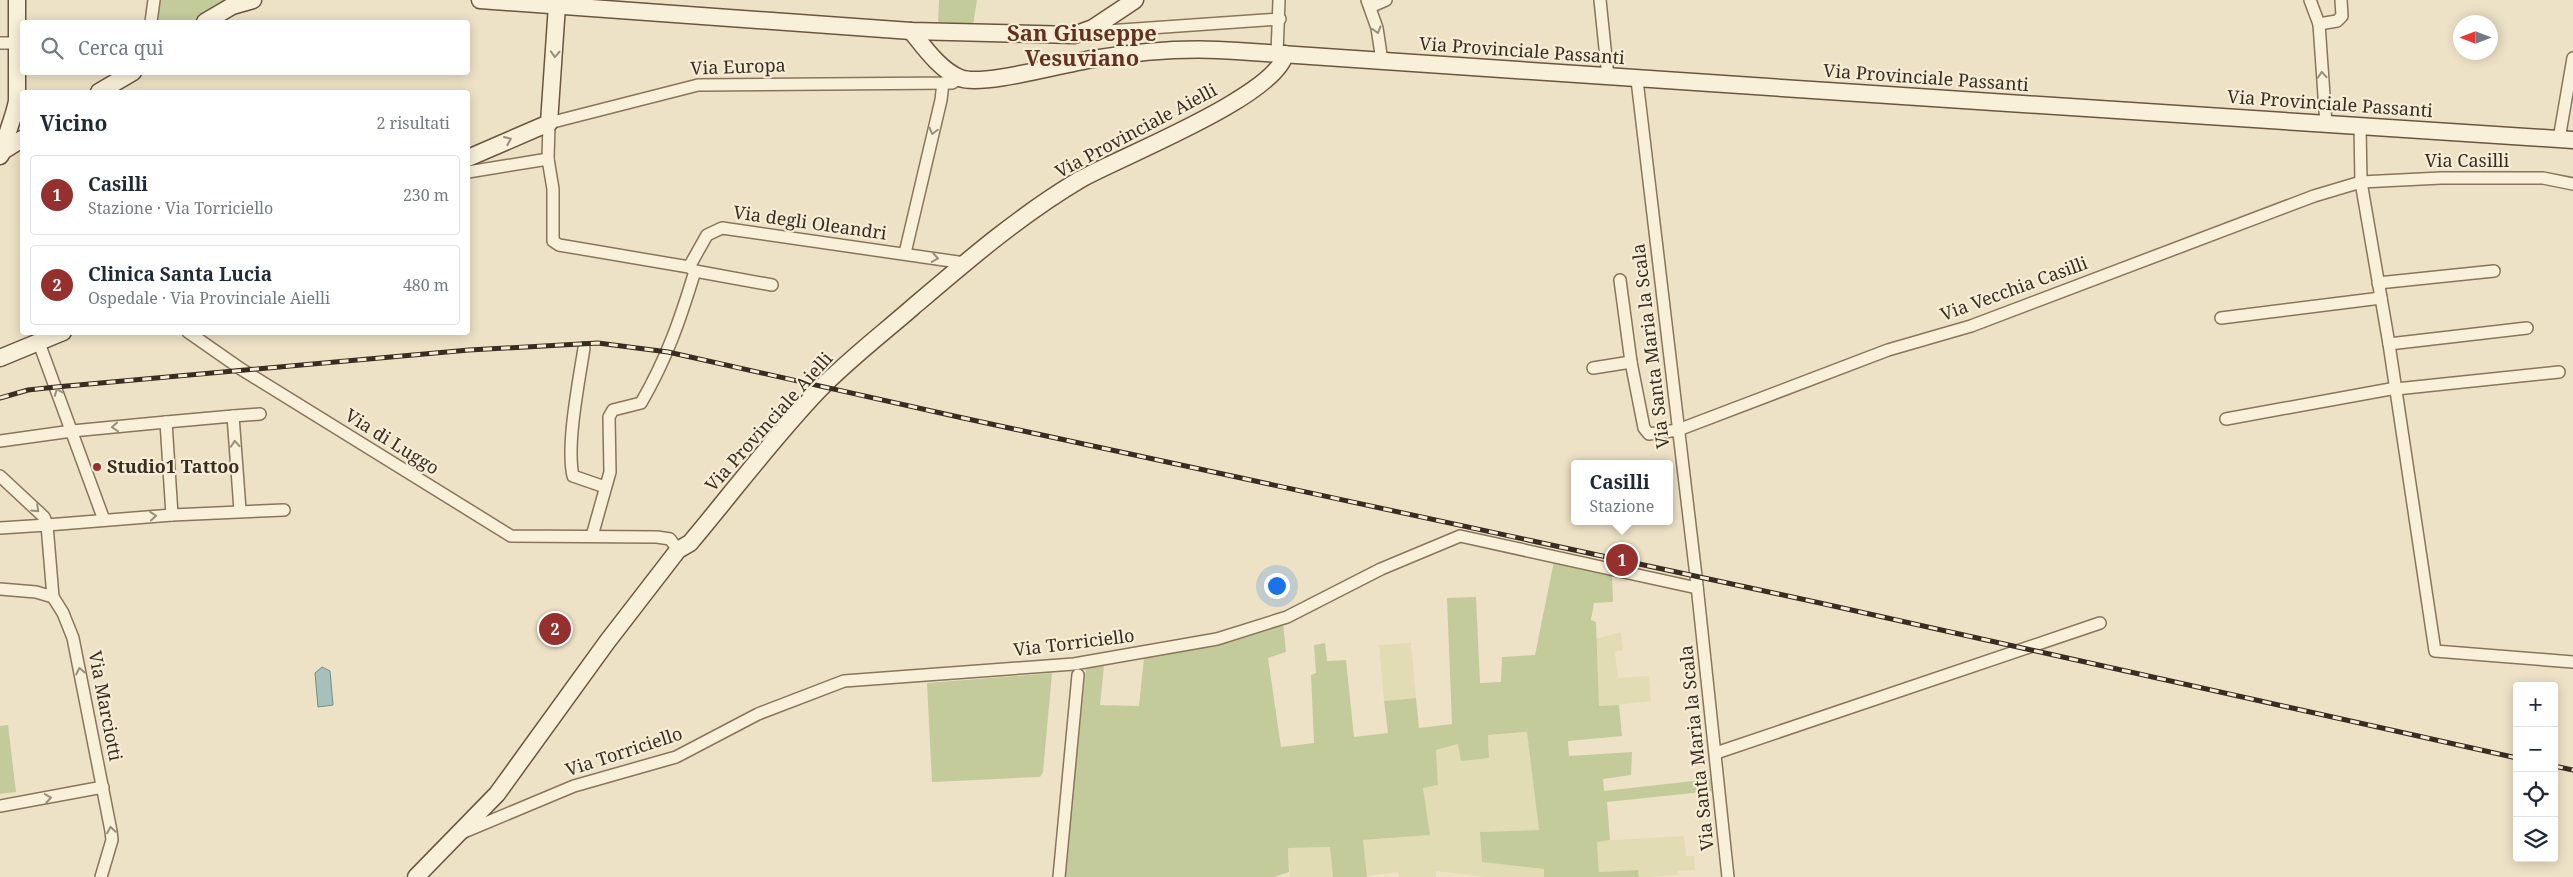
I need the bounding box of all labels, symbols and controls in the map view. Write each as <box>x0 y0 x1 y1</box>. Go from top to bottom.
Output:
north arrow <box>2453 15 2498 60</box>
district label: San Giuseppe Vesuviano <box>1007 17 1157 72</box>
search box <box>20 20 470 75</box>
one-way arrow <box>1371 26 1381 34</box>
street label: Via Provinciale Passanti <box>1418 31 1626 69</box>
icon: search <box>38 34 66 62</box>
text: Cerca qui <box>78 35 164 61</box>
one-way arrow <box>549 50 560 58</box>
street label: Via Europa <box>690 52 786 80</box>
street label: Via Provinciale Passanti <box>1822 58 2030 96</box>
one-way arrow <box>2317 71 2328 79</box>
street label: Via Provinciale Aielli <box>1050 77 1221 183</box>
street label: Via Provinciale Passanti <box>2226 84 2434 122</box>
text: Vicino <box>40 109 107 137</box>
text: 2 risultati <box>377 112 450 134</box>
one-way arrow <box>928 126 939 135</box>
one-way arrow <box>503 136 512 147</box>
street label: Via Casilli <box>2425 148 2510 172</box>
text: Casilli <box>88 171 148 197</box>
text: 1 <box>52 184 62 206</box>
text: 230 m <box>403 184 449 206</box>
text: Stazione · Via Torriciello <box>88 197 273 219</box>
street label: Via degli Oleandri <box>732 199 889 245</box>
street label: Via Santa Maria la Scala <box>1626 242 1674 450</box>
street label: Via Vecchia Casilli <box>1937 250 2091 326</box>
one-way arrow <box>931 252 939 262</box>
text: Clinica Santa Lucia <box>88 261 272 287</box>
text: 2 <box>52 274 62 296</box>
text: 480 m <box>403 274 449 296</box>
text: Ospedale · Via Provinciale Aielli <box>88 287 330 309</box>
street label: Via Provinciale Aielli <box>699 346 838 496</box>
one-way arrow <box>54 388 64 396</box>
street label: Via di Luggo <box>341 403 444 480</box>
one-way arrow <box>111 421 119 432</box>
one-way arrow <box>230 440 241 448</box>
place label: Studio1 Tattoo <box>107 454 239 478</box>
popup <box>1571 460 1673 525</box>
marker: Studio1 Tattoo <box>91 461 103 473</box>
text: Casilli <box>1590 469 1650 495</box>
text: Stazione <box>1590 495 1654 517</box>
one-way arrow <box>30 503 39 512</box>
one-way arrow <box>149 511 157 522</box>
pin: 1 <box>1606 541 1638 579</box>
your location <box>1264 573 1290 599</box>
pin: 2 <box>539 610 571 648</box>
street label: Via Torriciello <box>1012 623 1136 661</box>
street label: Via Santa Maria la Scala <box>1673 644 1719 852</box>
street label: Via Marciotti <box>84 649 128 763</box>
one-way arrow <box>75 666 86 675</box>
map controls <box>2513 682 2558 862</box>
button: + <box>2513 682 2558 727</box>
street label: Via Torriciello <box>562 721 685 781</box>
button: − <box>2513 727 2558 772</box>
button: locate <box>2513 772 2558 817</box>
one-way arrow <box>44 793 52 803</box>
button: layers <box>2513 817 2558 862</box>
one-way arrow <box>106 826 117 834</box>

